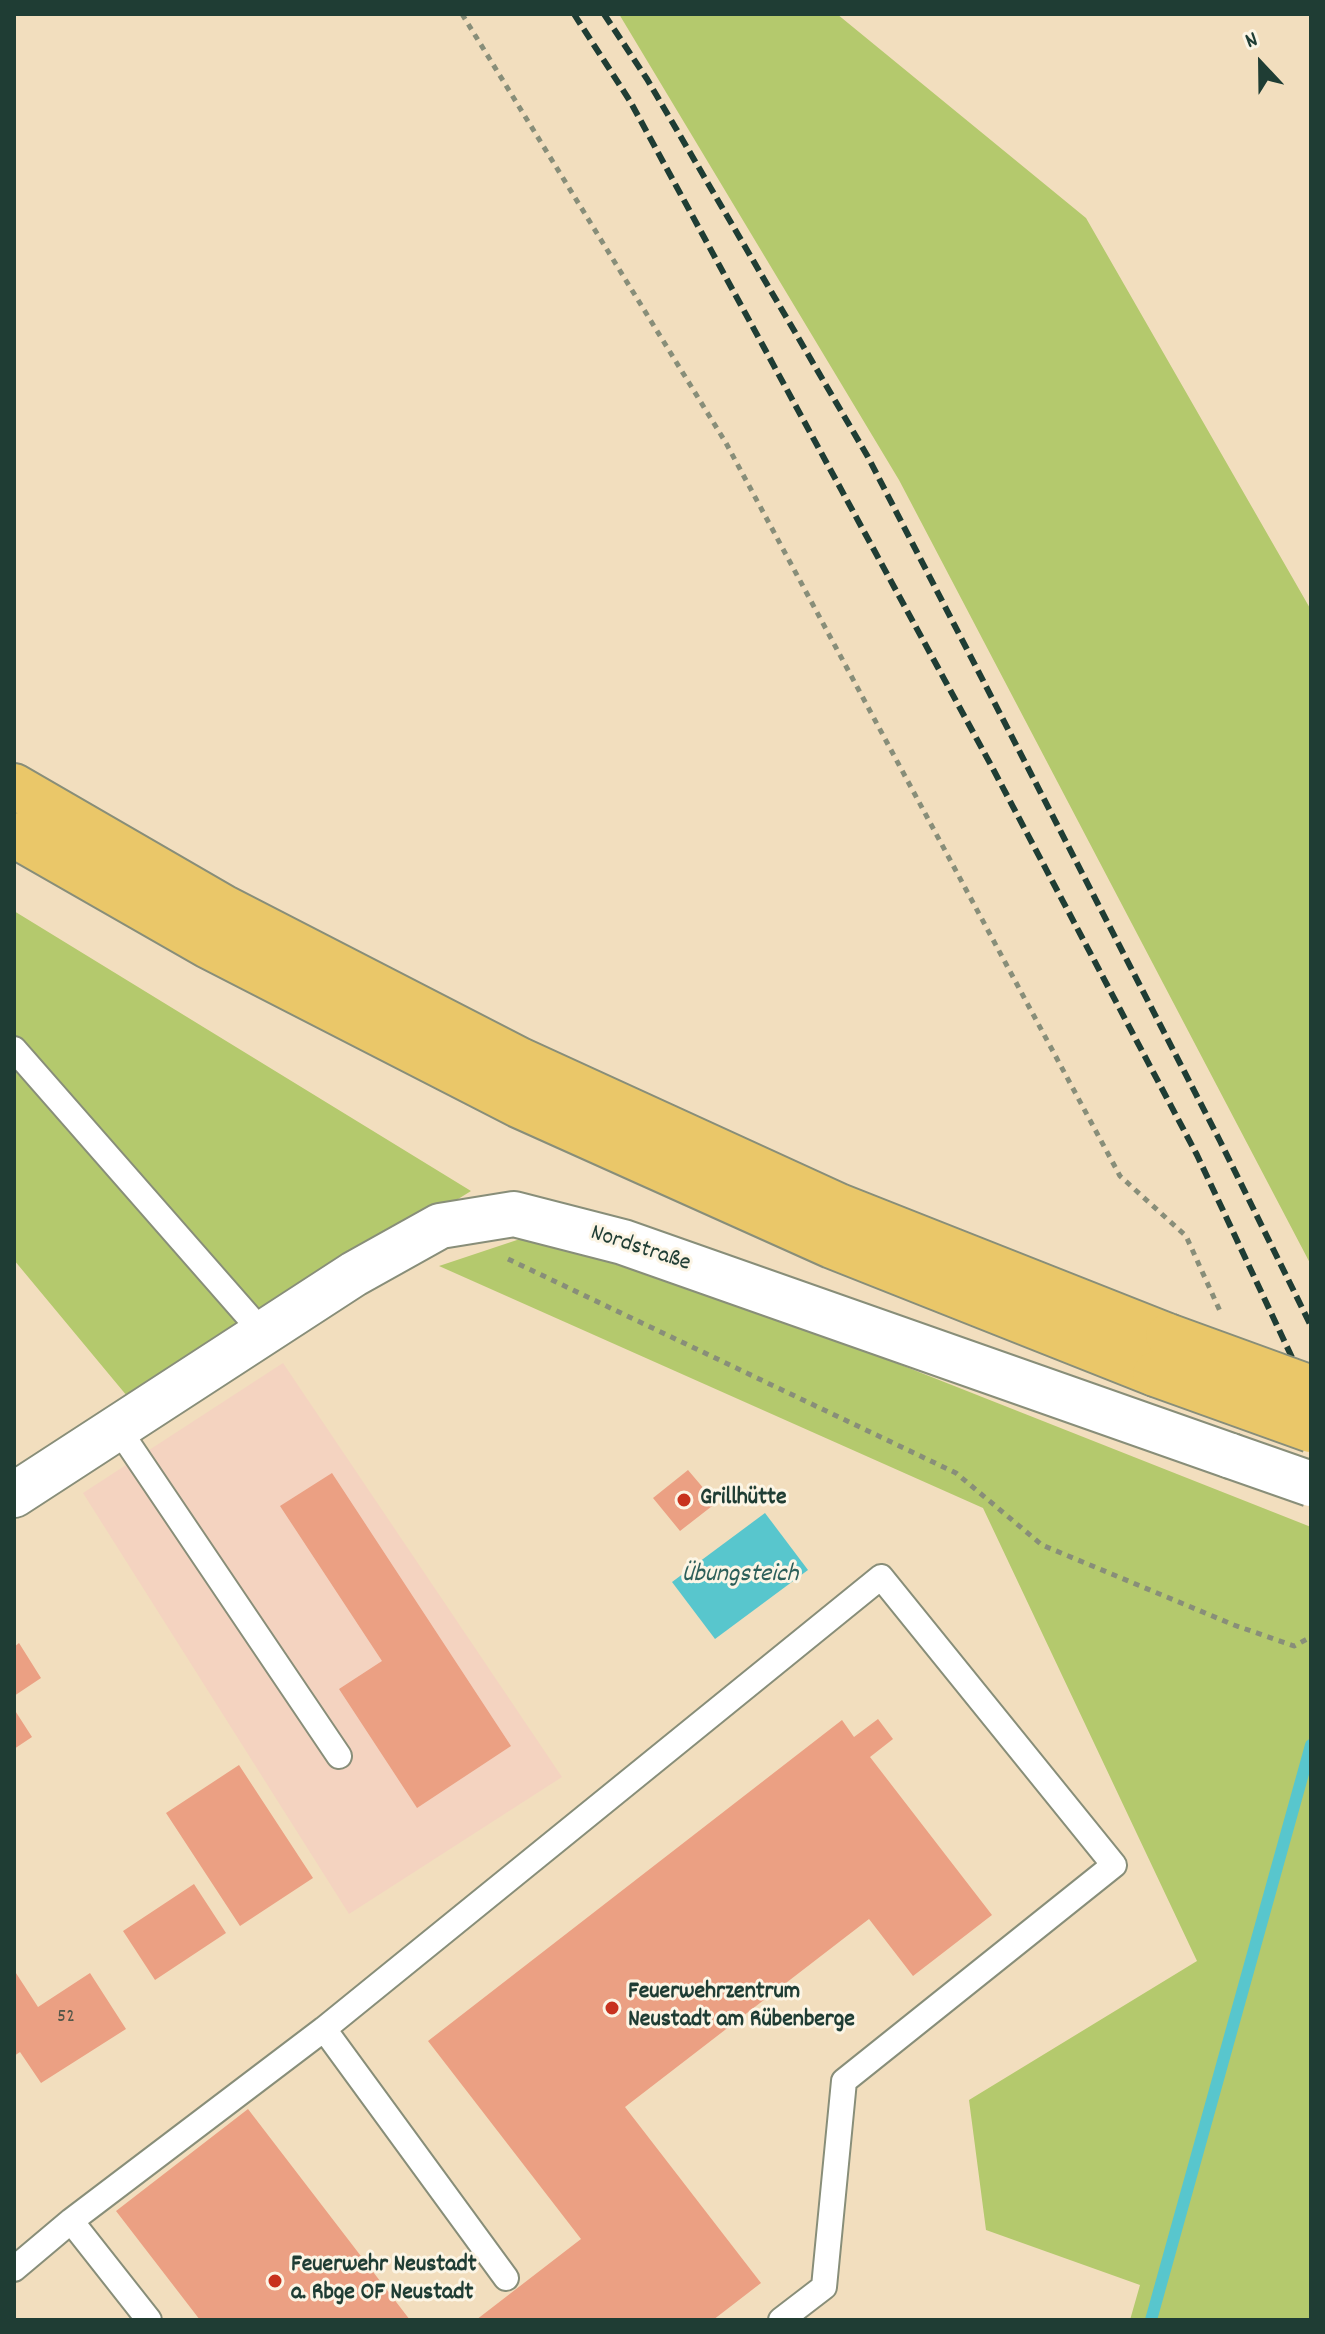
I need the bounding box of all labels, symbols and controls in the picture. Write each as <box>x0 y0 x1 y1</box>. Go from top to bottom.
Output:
north arrow <box>1221 24 1301 104</box>
text: N <box>1241 25 1263 58</box>
street label: Nordstraße <box>586 1220 694 1280</box>
place label: Grillhütte <box>700 1486 786 1514</box>
marker: Grillhütte <box>675 1491 693 1509</box>
water label: Übungsteich <box>682 1560 798 1592</box>
place label: Feuerwehrzentrum Neustadt am Rübenberge <box>628 1980 855 2036</box>
marker: Feuerwehrzentrum Neustadt am Rübenberge <box>603 1999 621 2017</box>
house number: 52 <box>57 2006 75 2030</box>
place label: Feuerwehr Neustadt a. Rbge OF Neustadt <box>291 2253 477 2309</box>
marker: Feuerwehr Neustadt a. Rbge OF Neustadt <box>266 2272 284 2290</box>

